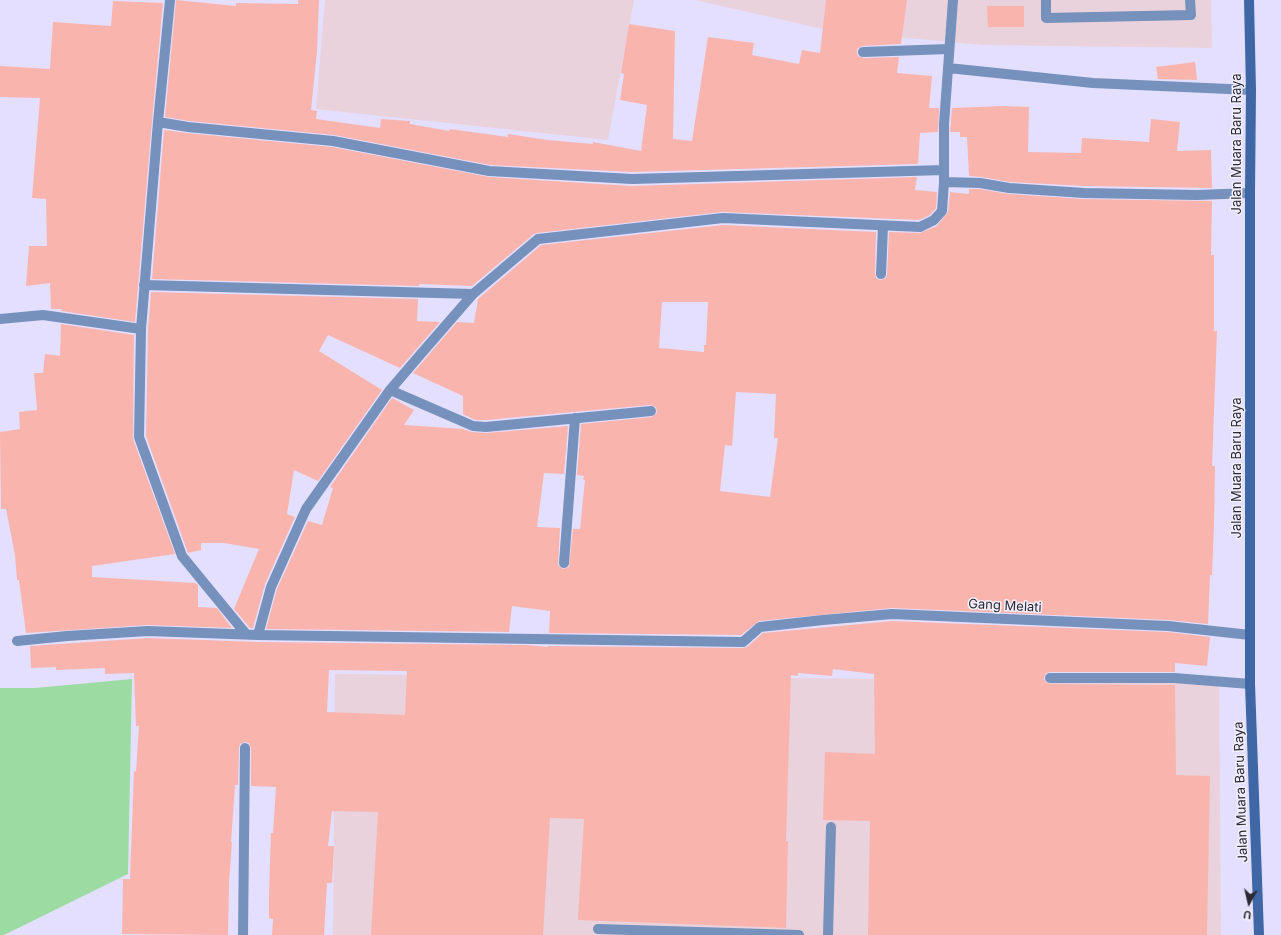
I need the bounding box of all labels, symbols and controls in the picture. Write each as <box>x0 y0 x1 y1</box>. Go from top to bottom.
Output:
street label: Jalan Muara Baru Raya <box>1229 73 1245 215</box>
street label: Jalan Muara Baru Raya <box>1229 397 1245 539</box>
street label: Gang Melati <box>968 596 1042 616</box>
street label: Jalan Muara Baru Raya <box>1231 721 1251 863</box>
north arrow <box>1229 883 1269 923</box>
text: U <box>1242 907 1252 922</box>

